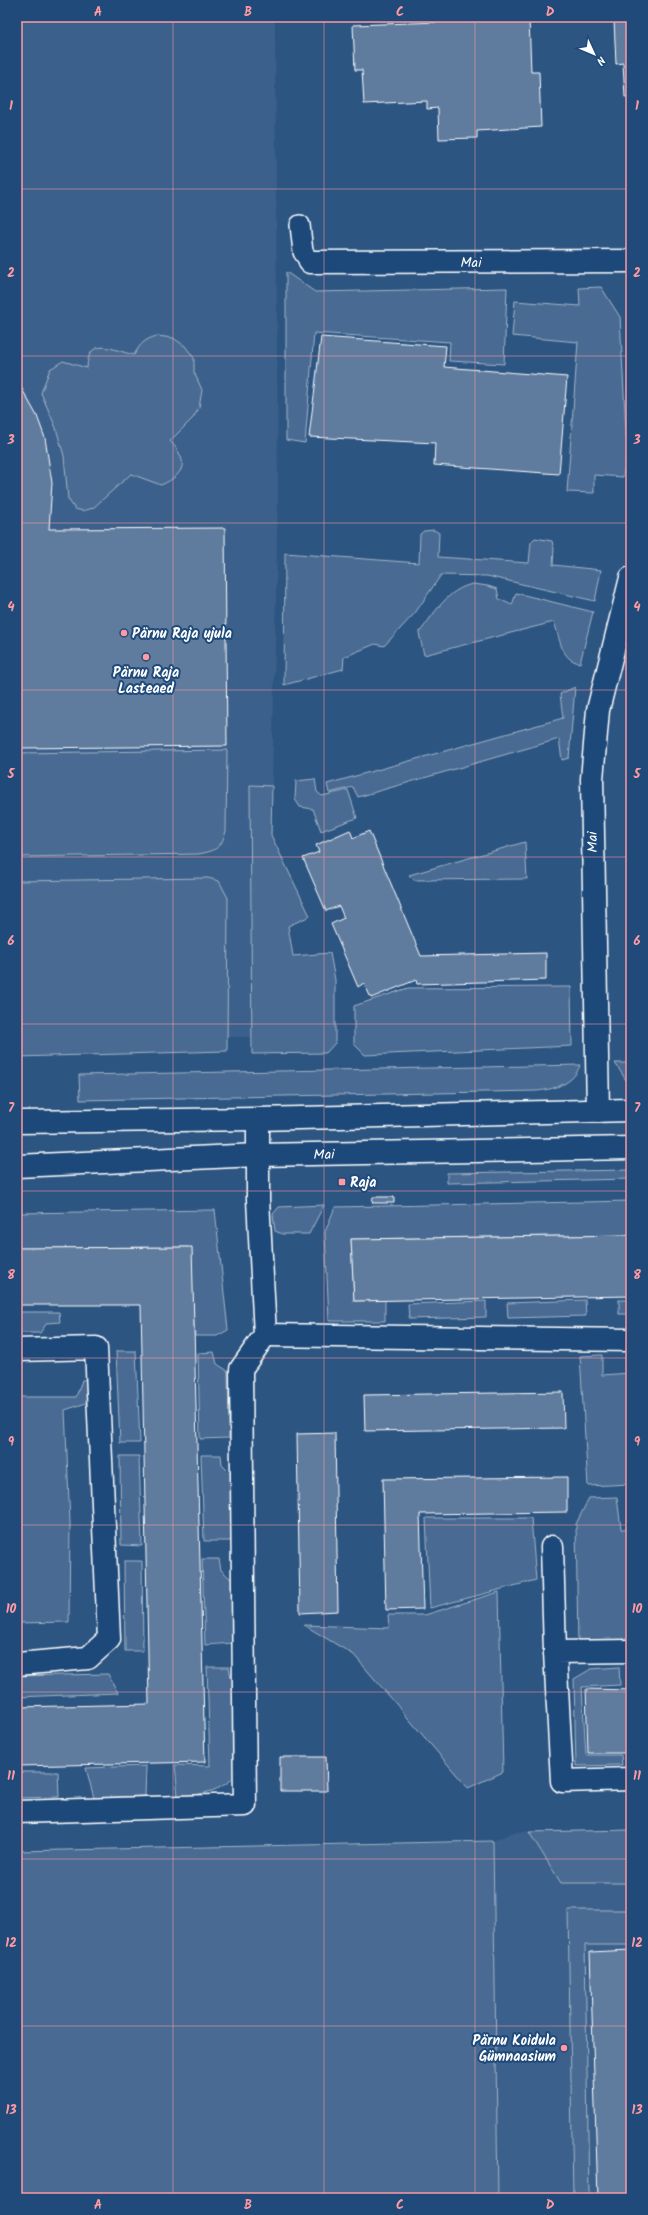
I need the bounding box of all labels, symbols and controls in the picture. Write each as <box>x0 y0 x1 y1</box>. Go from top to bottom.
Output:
text: A <box>94 2 102 23</box>
text: B <box>244 2 252 23</box>
text: C <box>396 2 404 23</box>
text: D <box>546 2 555 23</box>
north arrow <box>574 34 614 74</box>
text: N <box>592 51 609 69</box>
text: 1 <box>9 96 13 117</box>
text: 1 <box>635 96 639 117</box>
street label: Mai <box>461 252 482 274</box>
text: 2 <box>7 263 15 284</box>
text: 2 <box>633 263 641 284</box>
text: 3 <box>6 430 15 451</box>
text: 3 <box>632 430 641 451</box>
text: 4 <box>7 597 15 618</box>
text: 4 <box>633 597 641 618</box>
place label: Pärnu Raja ujula <box>132 623 232 645</box>
marker: Pärnu Raja ujula <box>119 628 129 638</box>
marker: Pärnu Raja Lasteaed <box>141 652 151 662</box>
place label: Pärnu Raja Lasteaed <box>113 662 179 700</box>
text: 5 <box>7 764 16 785</box>
text: 5 <box>633 764 642 785</box>
street label: Mai <box>582 831 604 853</box>
text: 6 <box>7 931 15 952</box>
text: 6 <box>633 931 641 952</box>
text: 7 <box>8 1098 15 1119</box>
text: 7 <box>634 1098 641 1119</box>
street label: Mai <box>313 1144 335 1166</box>
place label: Raja <box>350 1172 376 1194</box>
marker: Raja <box>337 1177 347 1187</box>
text: 8 <box>7 1265 15 1286</box>
text: 8 <box>633 1265 641 1286</box>
text: 9 <box>8 1432 15 1453</box>
text: 9 <box>634 1432 641 1453</box>
text: 10 <box>6 1599 17 1620</box>
text: 10 <box>632 1599 643 1620</box>
text: 11 <box>7 1766 15 1787</box>
text: 11 <box>633 1766 641 1787</box>
text: 12 <box>5 1933 17 1954</box>
text: 12 <box>631 1933 643 1954</box>
place label: Pärnu Koidula Gümnaasium <box>472 2030 557 2068</box>
marker: Pärnu Koidula Gümnaasium <box>559 2043 569 2053</box>
text: 13 <box>5 2100 17 2121</box>
text: 13 <box>631 2100 643 2121</box>
text: A <box>94 2195 102 2215</box>
text: B <box>244 2195 252 2215</box>
text: C <box>396 2195 404 2215</box>
text: D <box>546 2195 555 2215</box>

